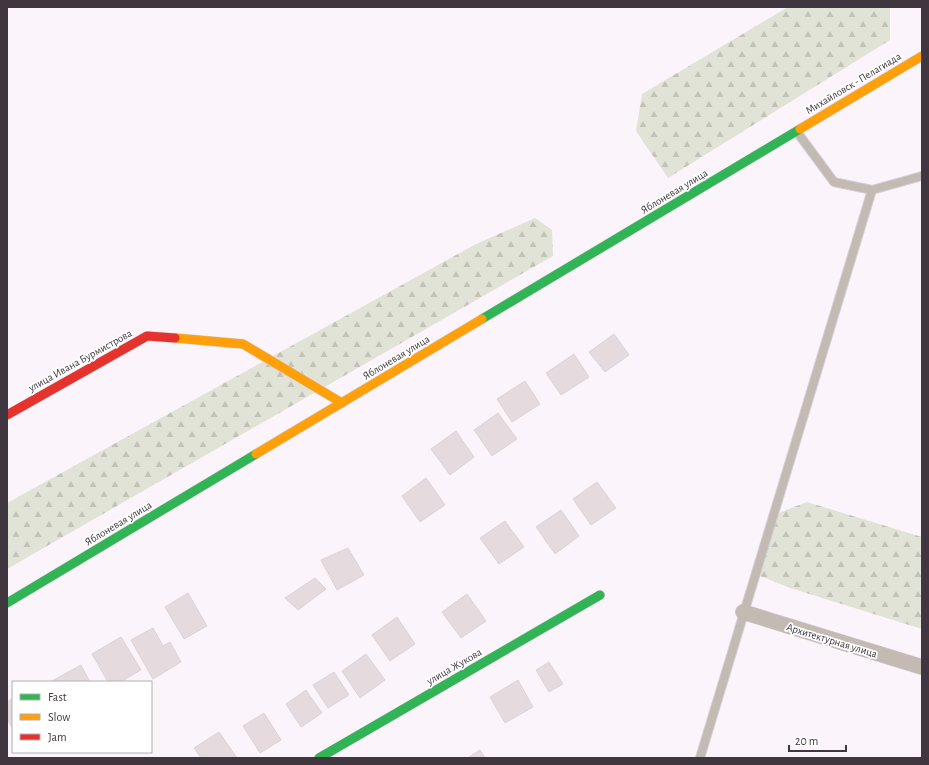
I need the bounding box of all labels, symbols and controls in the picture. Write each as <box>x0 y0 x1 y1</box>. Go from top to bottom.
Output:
street label: Михайловск - Пелагиада <box>804 51 903 116</box>
street label: Яблоневая улица <box>639 167 710 216</box>
street label: улица Ивана Бурмистрова <box>26 327 134 394</box>
street label: Яблоневая улица <box>361 333 432 382</box>
street label: Яблоневая улица <box>83 499 154 548</box>
street label: Архитектурная улица <box>785 621 879 660</box>
street label: улица Жукова <box>424 646 484 687</box>
legend <box>12 681 152 753</box>
text: Fast <box>48 691 67 703</box>
text: Slow <box>48 711 70 723</box>
scale bar <box>789 727 846 753</box>
text: Jam <box>48 731 67 743</box>
text: 20 m <box>795 735 818 747</box>

